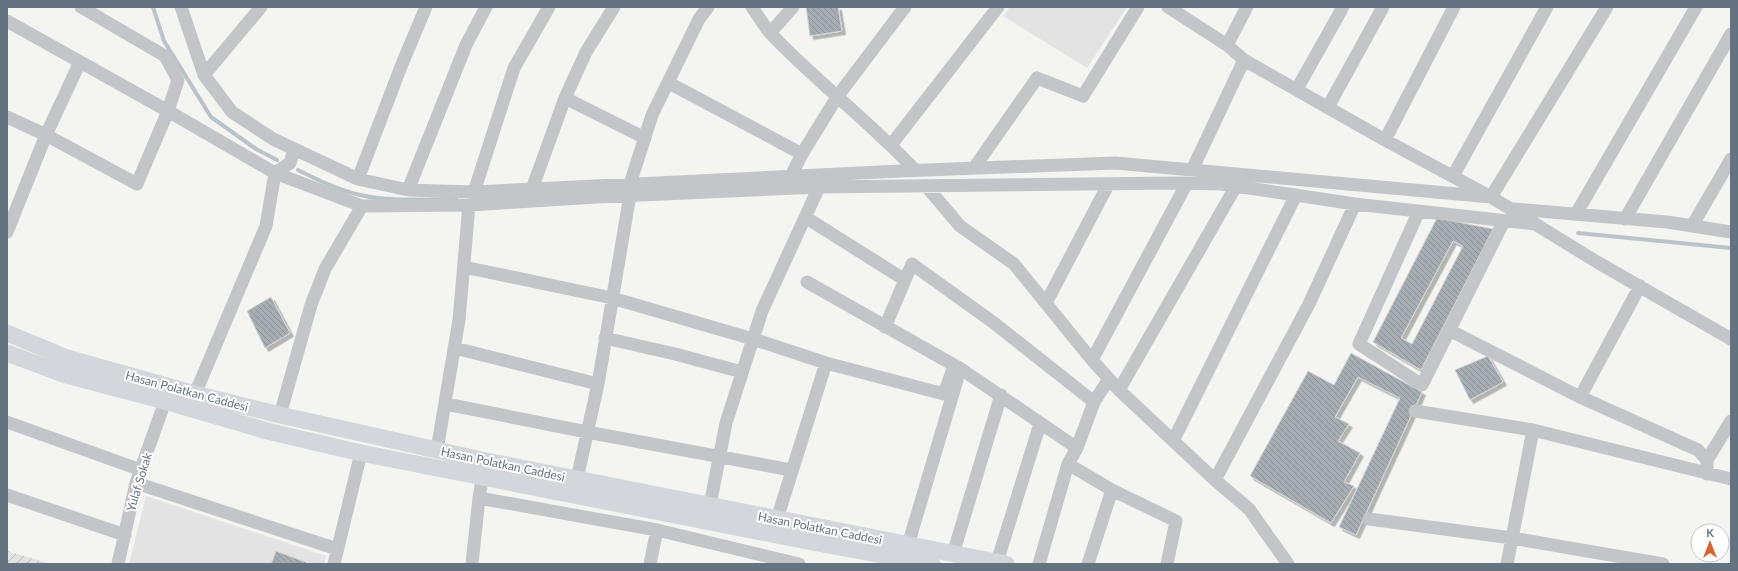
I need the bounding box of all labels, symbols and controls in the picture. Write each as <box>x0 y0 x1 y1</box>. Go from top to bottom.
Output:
street label: Hasan Polatkan Caddesi <box>124 367 250 415</box>
street label: Hasan Polatkan Caddesi <box>440 444 566 484</box>
street label: Yulaf Sokak <box>123 450 155 513</box>
street label: Hasan Polatkan Caddesi <box>757 509 884 547</box>
north arrow <box>1690 523 1730 563</box>
text: K <box>1706 526 1714 539</box>

